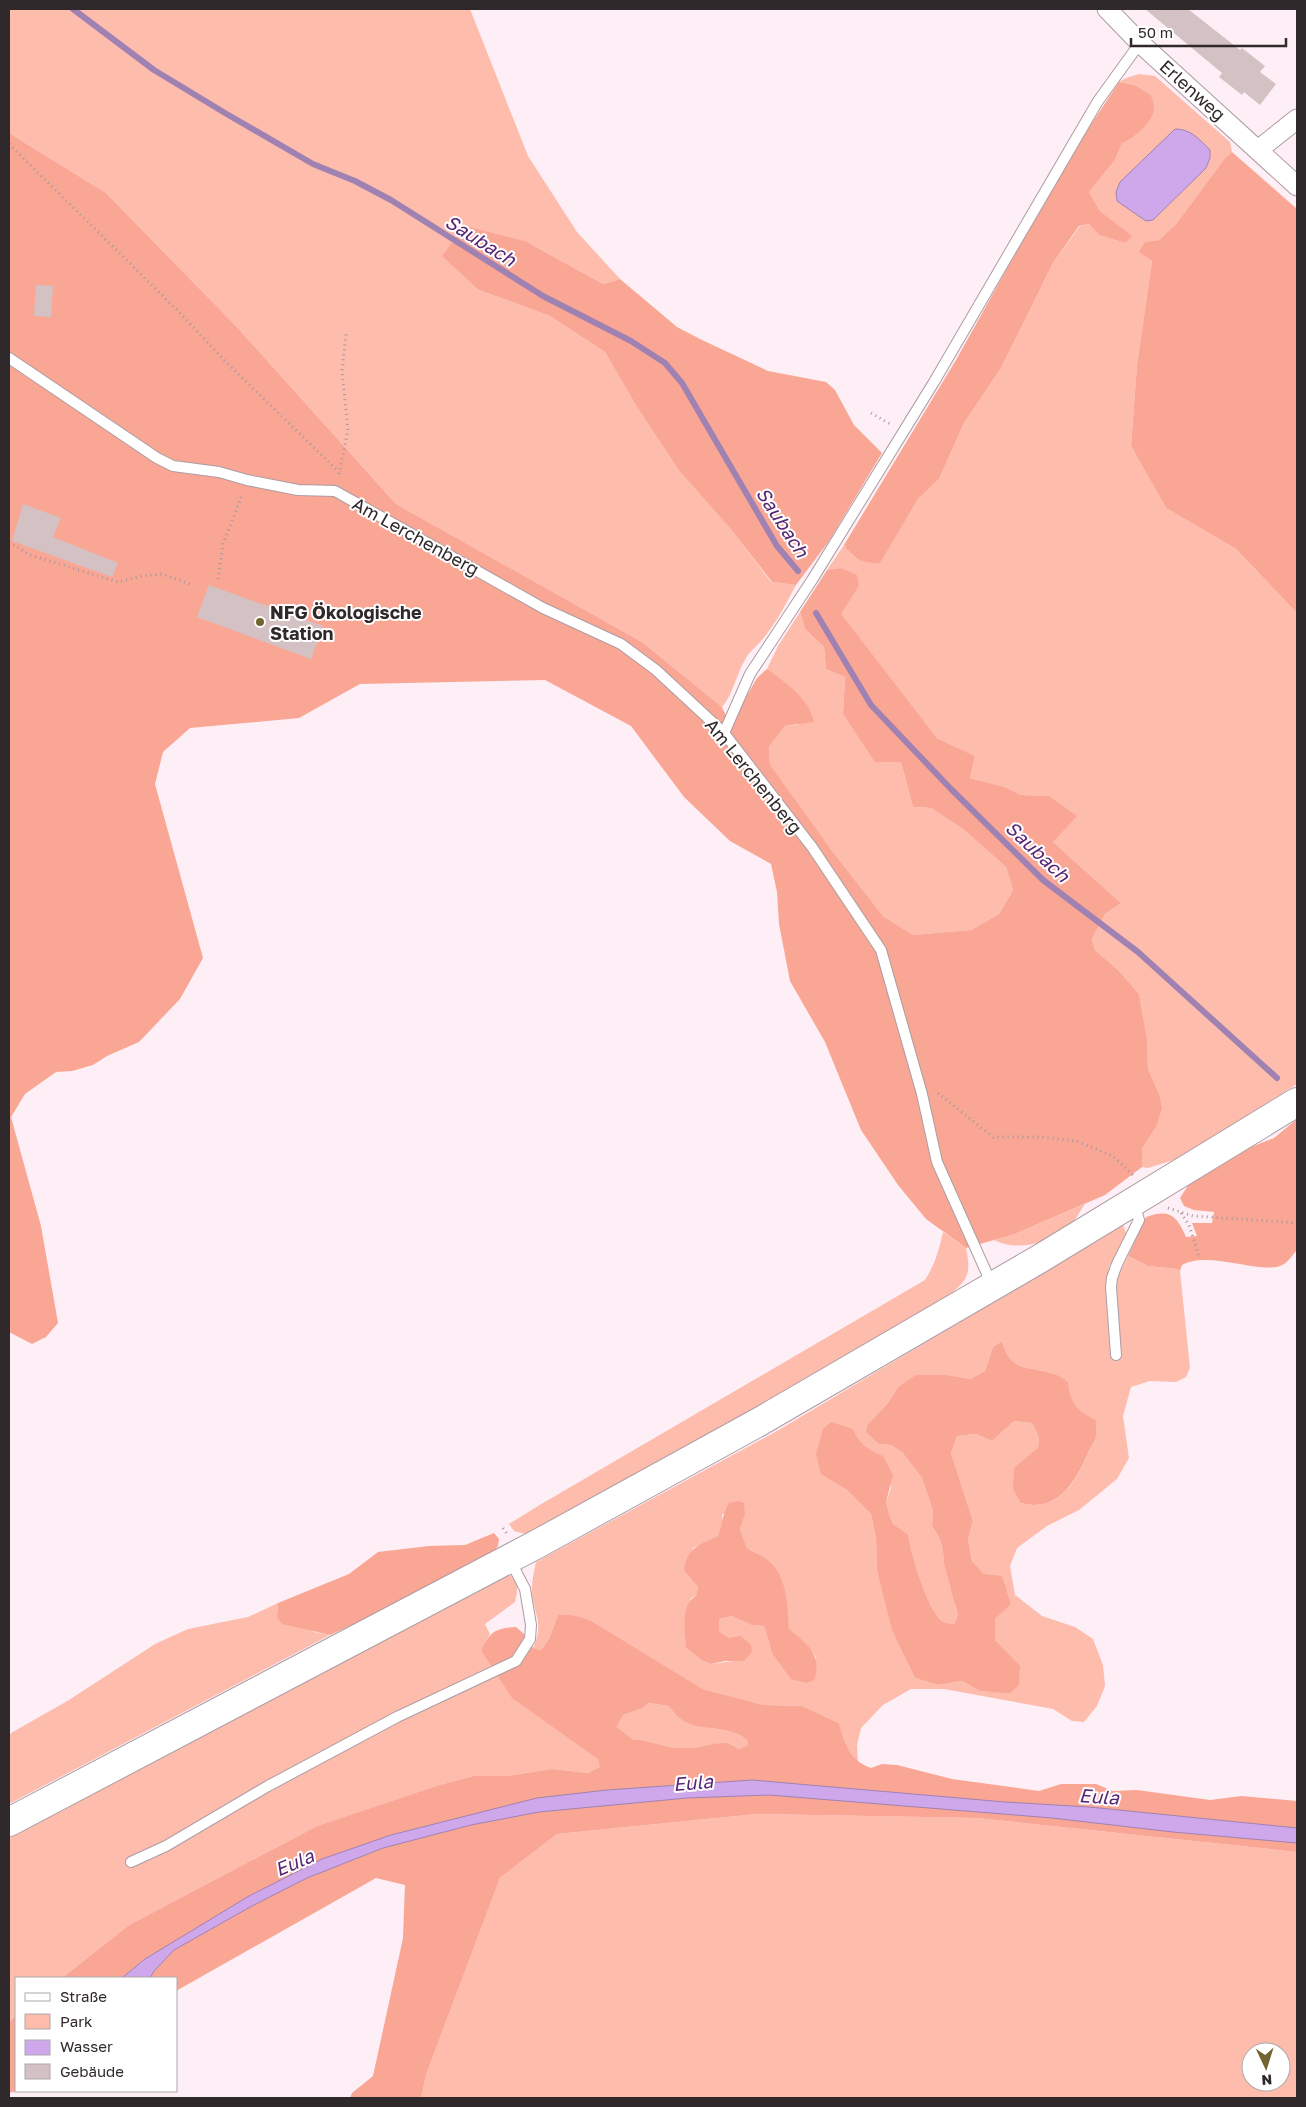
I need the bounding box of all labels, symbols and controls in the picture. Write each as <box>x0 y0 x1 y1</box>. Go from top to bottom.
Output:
scale bar <box>1131 15 1286 47</box>
text: 50 m <box>1138 23 1173 41</box>
street label: Erlenweg <box>1156 55 1230 125</box>
water label: Saubach <box>441 209 522 271</box>
water label: Saubach <box>752 483 815 562</box>
street label: Am Lerchenberg <box>349 492 483 580</box>
place label: NFG Ökologische Station <box>270 601 422 644</box>
marker: NFG Ökologische Station <box>254 616 266 628</box>
street label: Am Lerchenberg <box>701 714 807 838</box>
water label: Saubach <box>1001 816 1076 887</box>
water label: Eula <box>672 1769 715 1795</box>
water label: Eula <box>1078 1783 1121 1809</box>
water label: Eula <box>271 1843 318 1880</box>
legend <box>15 1977 178 2092</box>
text: Straße <box>60 1987 107 2005</box>
text: Park <box>60 2012 93 2030</box>
text: Wasser <box>60 2037 113 2055</box>
north arrow <box>1241 2042 1291 2092</box>
text: Gebäude <box>60 2062 124 2080</box>
text: N <box>1261 2072 1273 2089</box>

